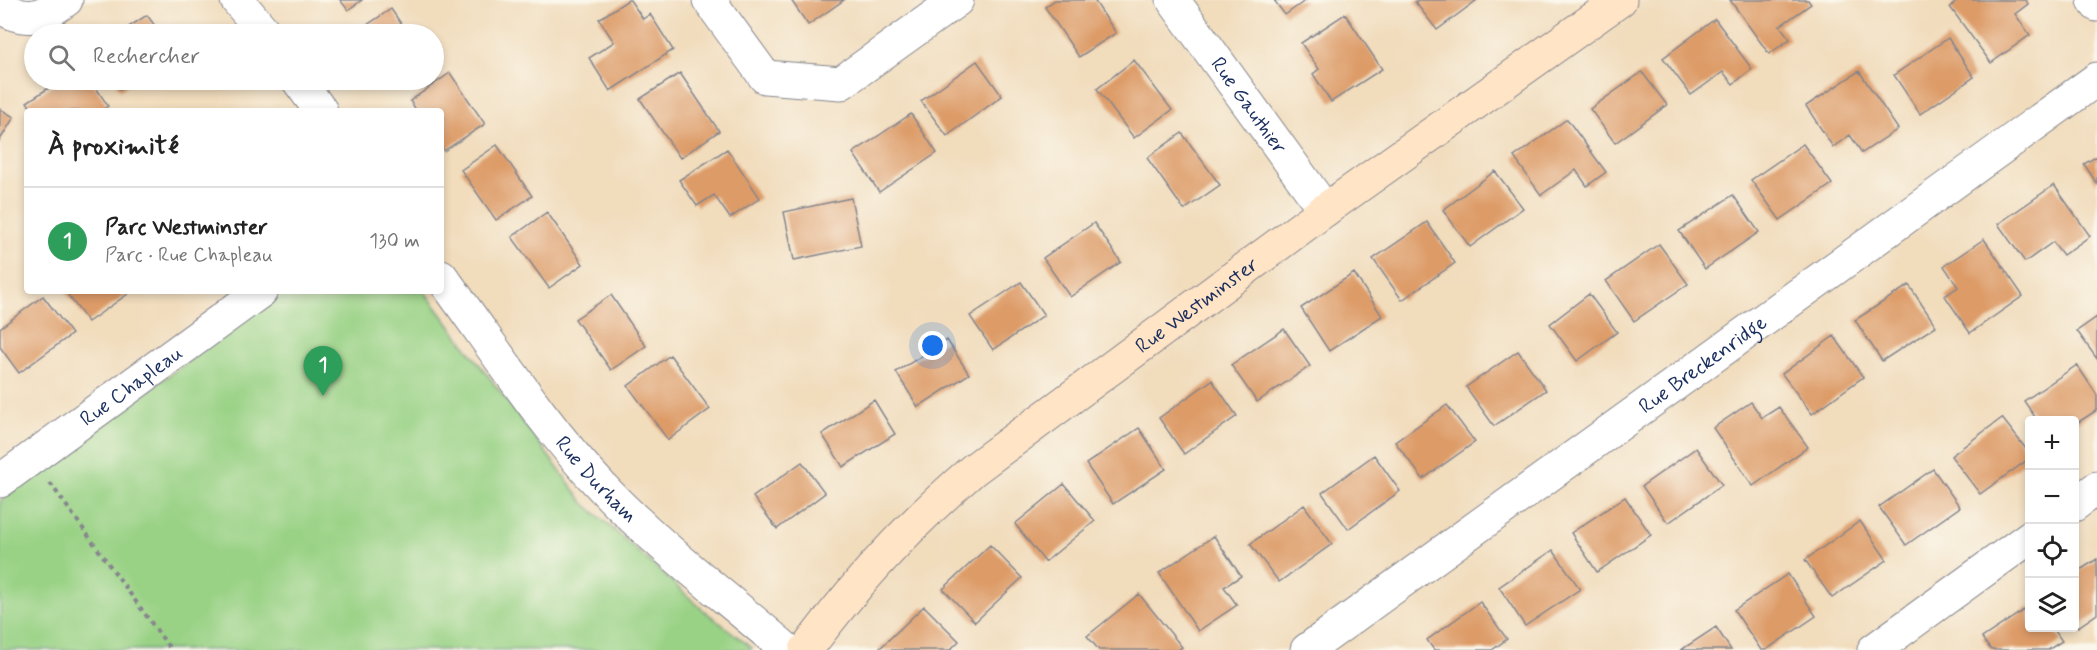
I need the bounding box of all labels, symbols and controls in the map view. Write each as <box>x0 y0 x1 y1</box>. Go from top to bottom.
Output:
search box <box>24 24 444 90</box>
icon: search <box>45 41 78 74</box>
text: Rechercher <box>93 43 200 71</box>
street label: Rue Gauthier <box>1204 52 1293 160</box>
text: À proximité <box>48 130 179 164</box>
text: Parc Westminster <box>105 214 268 242</box>
text: 1 <box>63 228 72 255</box>
text: 130 m <box>369 228 420 255</box>
text: Parc · Rue Chapleau <box>105 242 273 269</box>
street label: Rue Westminster <box>1130 251 1265 360</box>
street label: Rue Breckenridge <box>1633 309 1773 421</box>
your location <box>918 331 947 360</box>
street label: Rue Chapleau <box>74 340 189 433</box>
pin: 1 <box>304 346 342 396</box>
map controls <box>2025 416 2079 632</box>
button: + <box>2025 416 2079 470</box>
street label: Rue Durham <box>548 430 643 530</box>
button: − <box>2025 470 2079 524</box>
button: locate <box>2025 524 2079 578</box>
button: layers <box>2025 578 2079 632</box>

